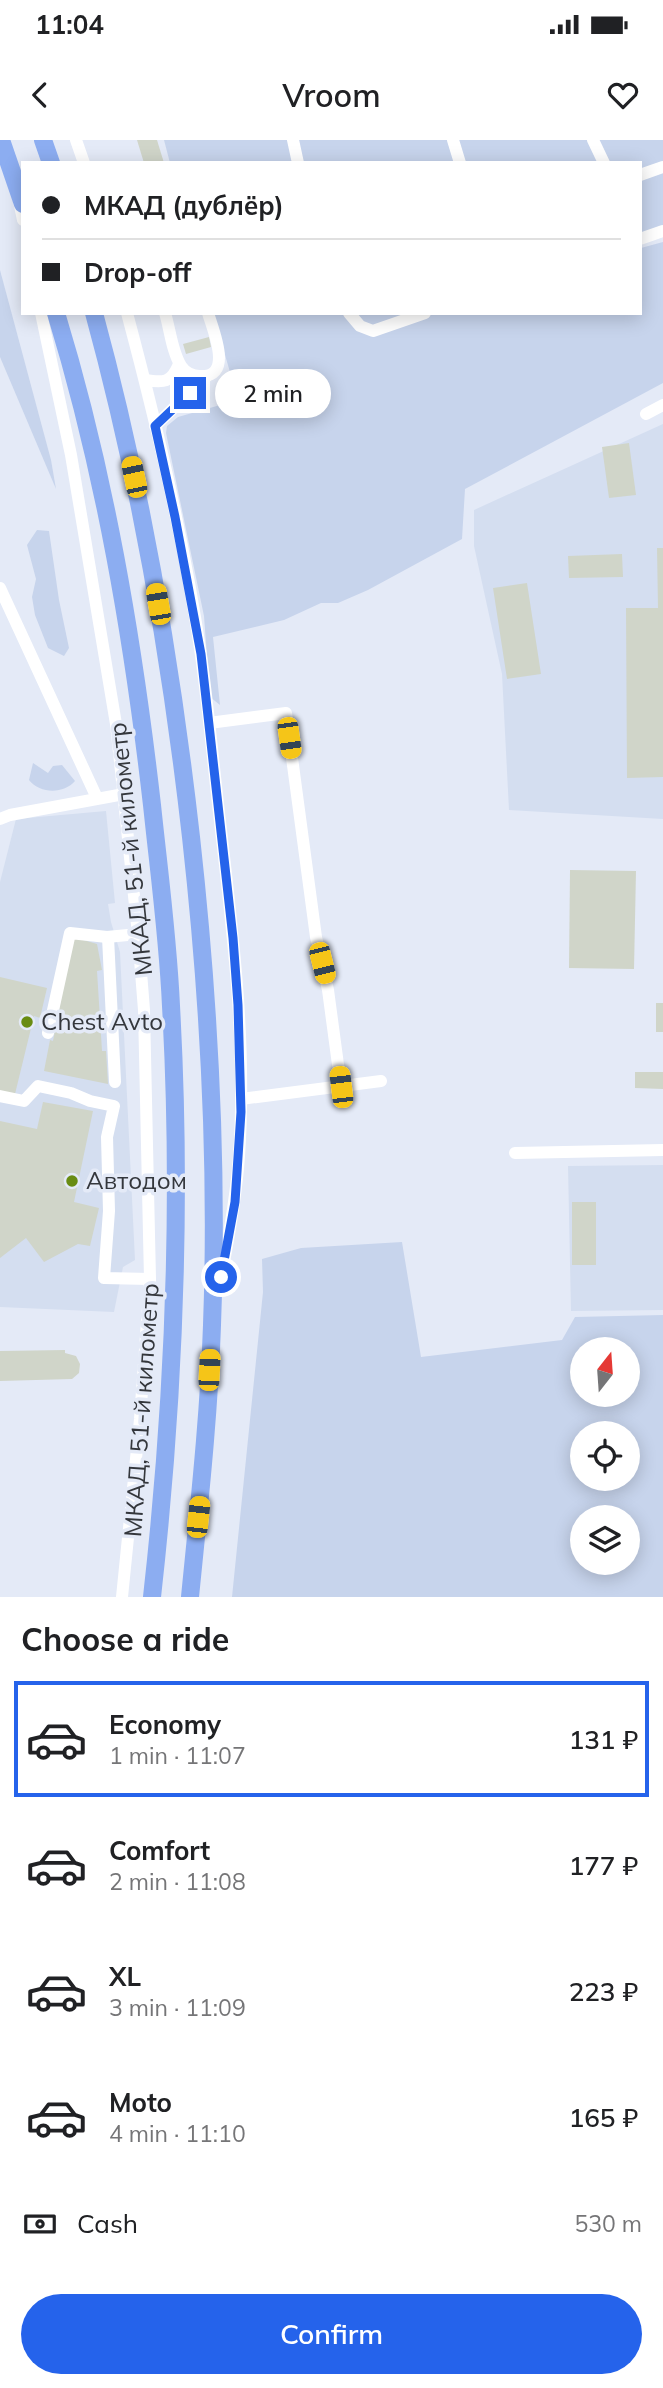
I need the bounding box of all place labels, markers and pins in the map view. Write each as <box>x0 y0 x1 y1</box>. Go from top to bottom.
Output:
place label: Chest Avto <box>41 1006 163 1036</box>
marker: Chest Avto <box>19 1014 35 1030</box>
place label: Автодом <box>86 1165 187 1195</box>
marker: Автодом <box>64 1173 80 1189</box>

